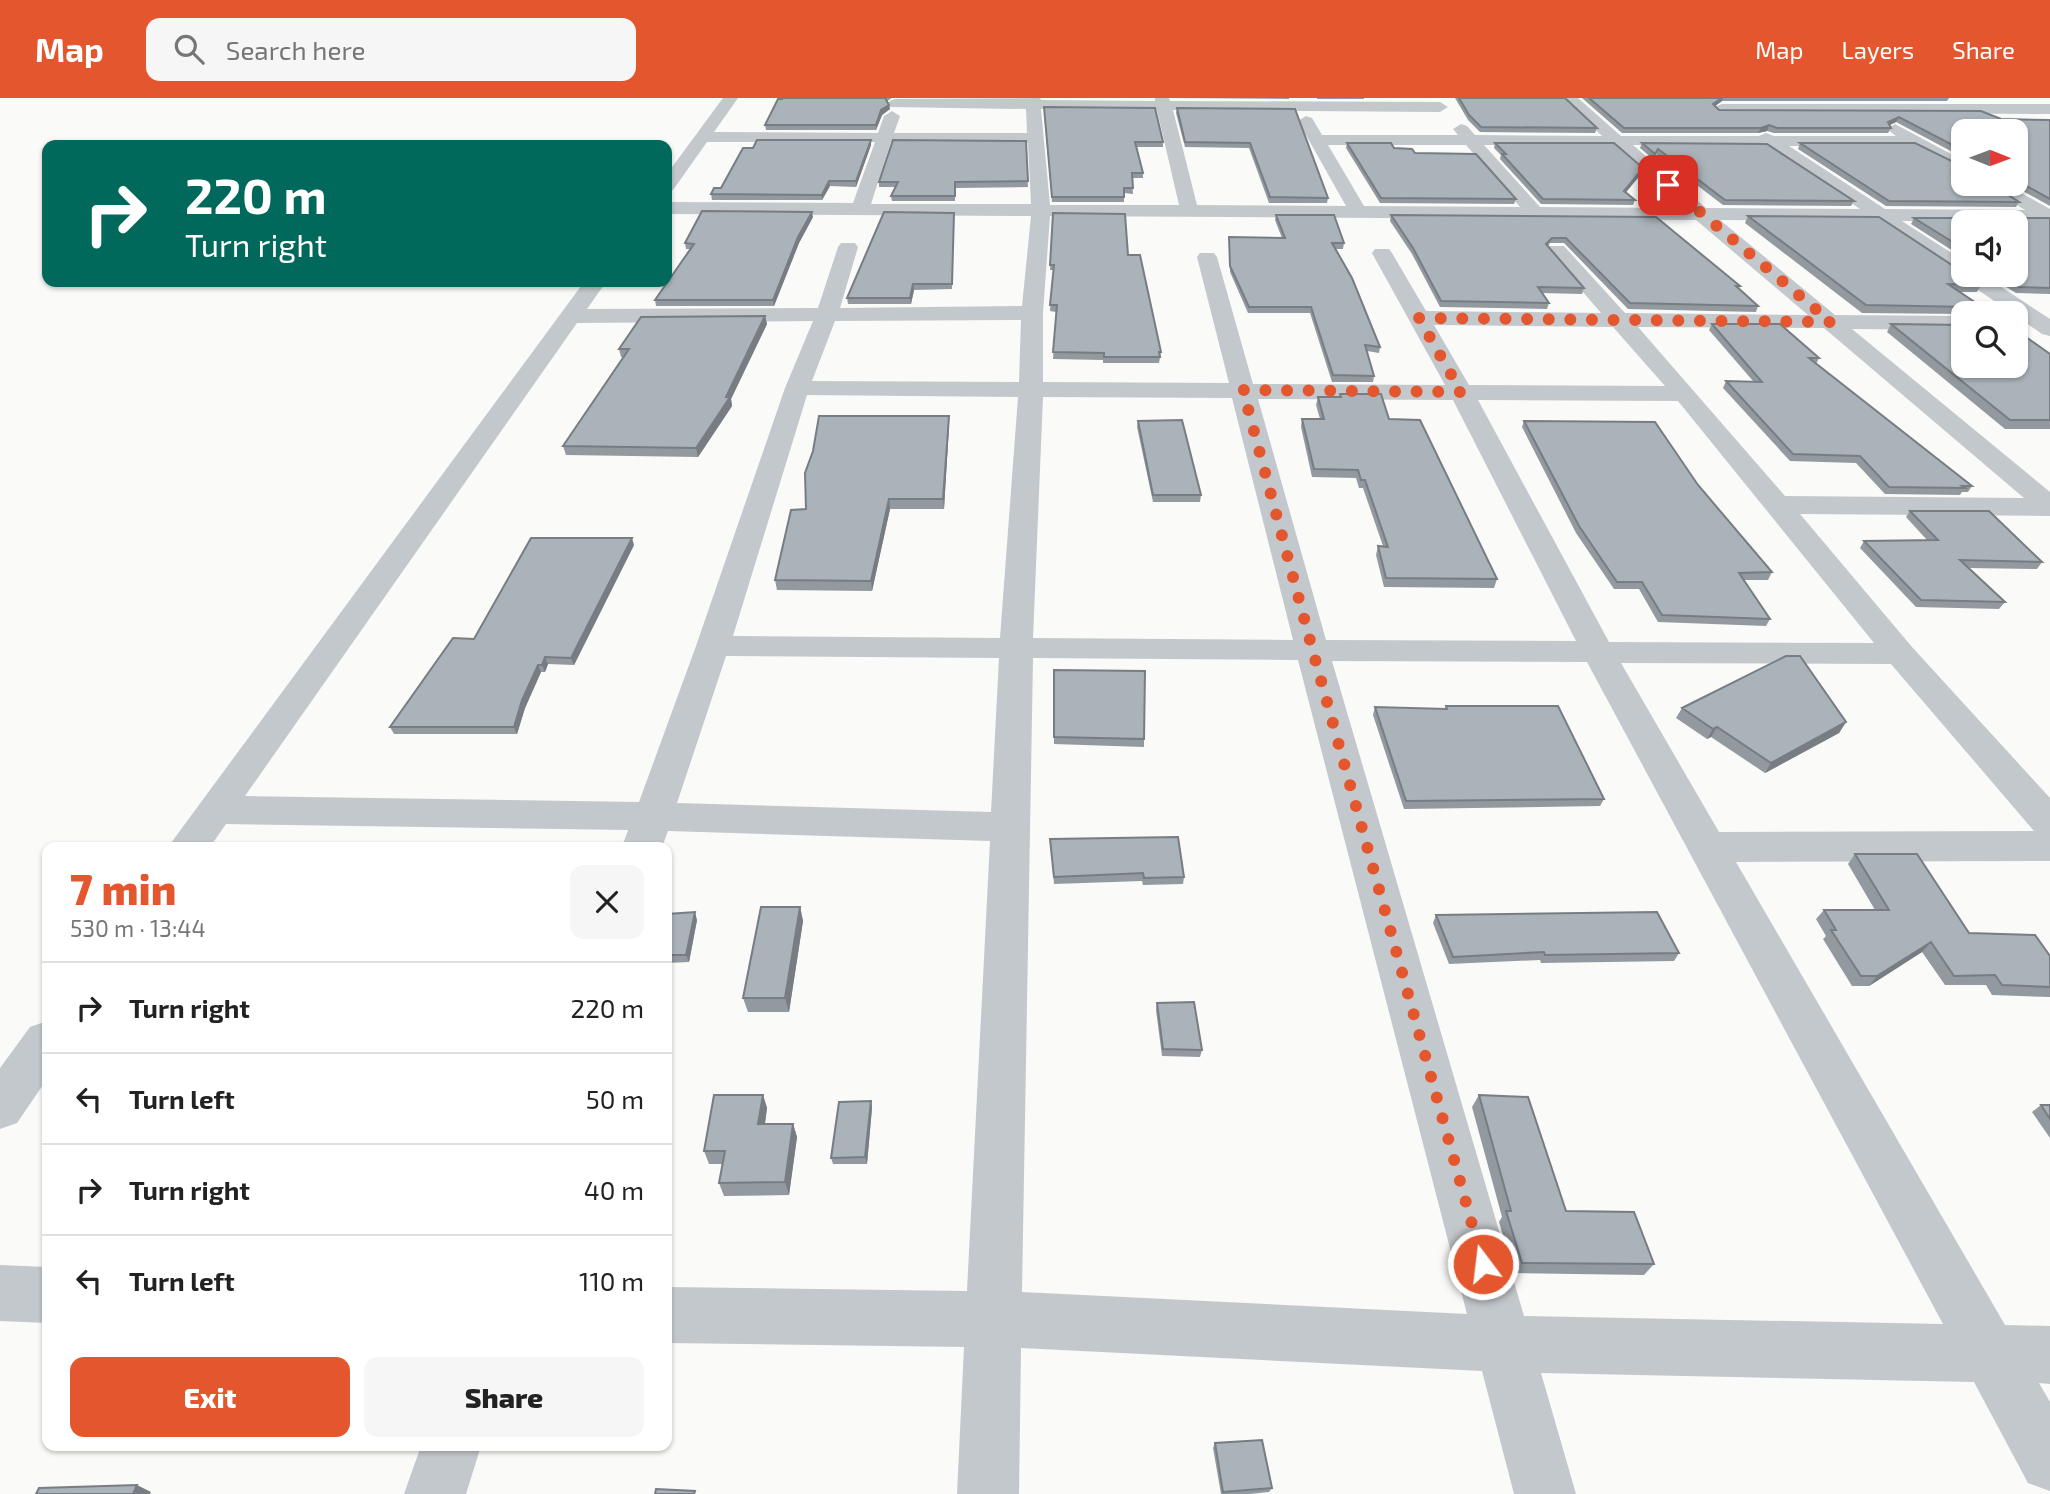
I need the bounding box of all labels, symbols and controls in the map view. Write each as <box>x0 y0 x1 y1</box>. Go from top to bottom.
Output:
search box <box>146 18 636 81</box>
text: Map <box>35 29 104 69</box>
icon: search <box>170 30 208 68</box>
text: Search here <box>226 34 365 65</box>
text: Map <box>1755 35 1803 64</box>
text: Layers <box>1841 35 1914 64</box>
text: Share <box>1952 35 2015 64</box>
north arrow <box>1951 119 2028 196</box>
map controls <box>1951 119 2028 378</box>
pin <box>1638 155 1698 215</box>
text: 220 m <box>185 165 327 224</box>
icon: arrive <box>1649 166 1687 204</box>
icon: right <box>70 168 161 259</box>
button: sound <box>1951 210 2028 287</box>
text: Turn right <box>185 225 327 263</box>
button: search <box>1951 301 2028 378</box>
text: 7 min <box>70 863 176 913</box>
button: close <box>570 865 644 939</box>
text: 530 m · 13:44 <box>70 914 206 942</box>
icon: right <box>70 989 108 1027</box>
text: Turn right <box>129 992 250 1023</box>
text: 220 m <box>571 992 644 1023</box>
icon: left <box>70 1080 108 1118</box>
text: Turn left <box>129 1083 235 1114</box>
text: 50 m <box>586 1083 644 1114</box>
icon: right <box>70 1171 108 1209</box>
text: Turn right <box>129 1174 250 1205</box>
text: 40 m <box>584 1174 644 1205</box>
position arrow <box>1446 1227 1520 1301</box>
icon: left <box>70 1262 108 1300</box>
text: Turn left <box>129 1265 235 1296</box>
text: 110 m <box>579 1265 644 1296</box>
button: Exit <box>70 1357 350 1437</box>
button: Share <box>364 1357 644 1437</box>

